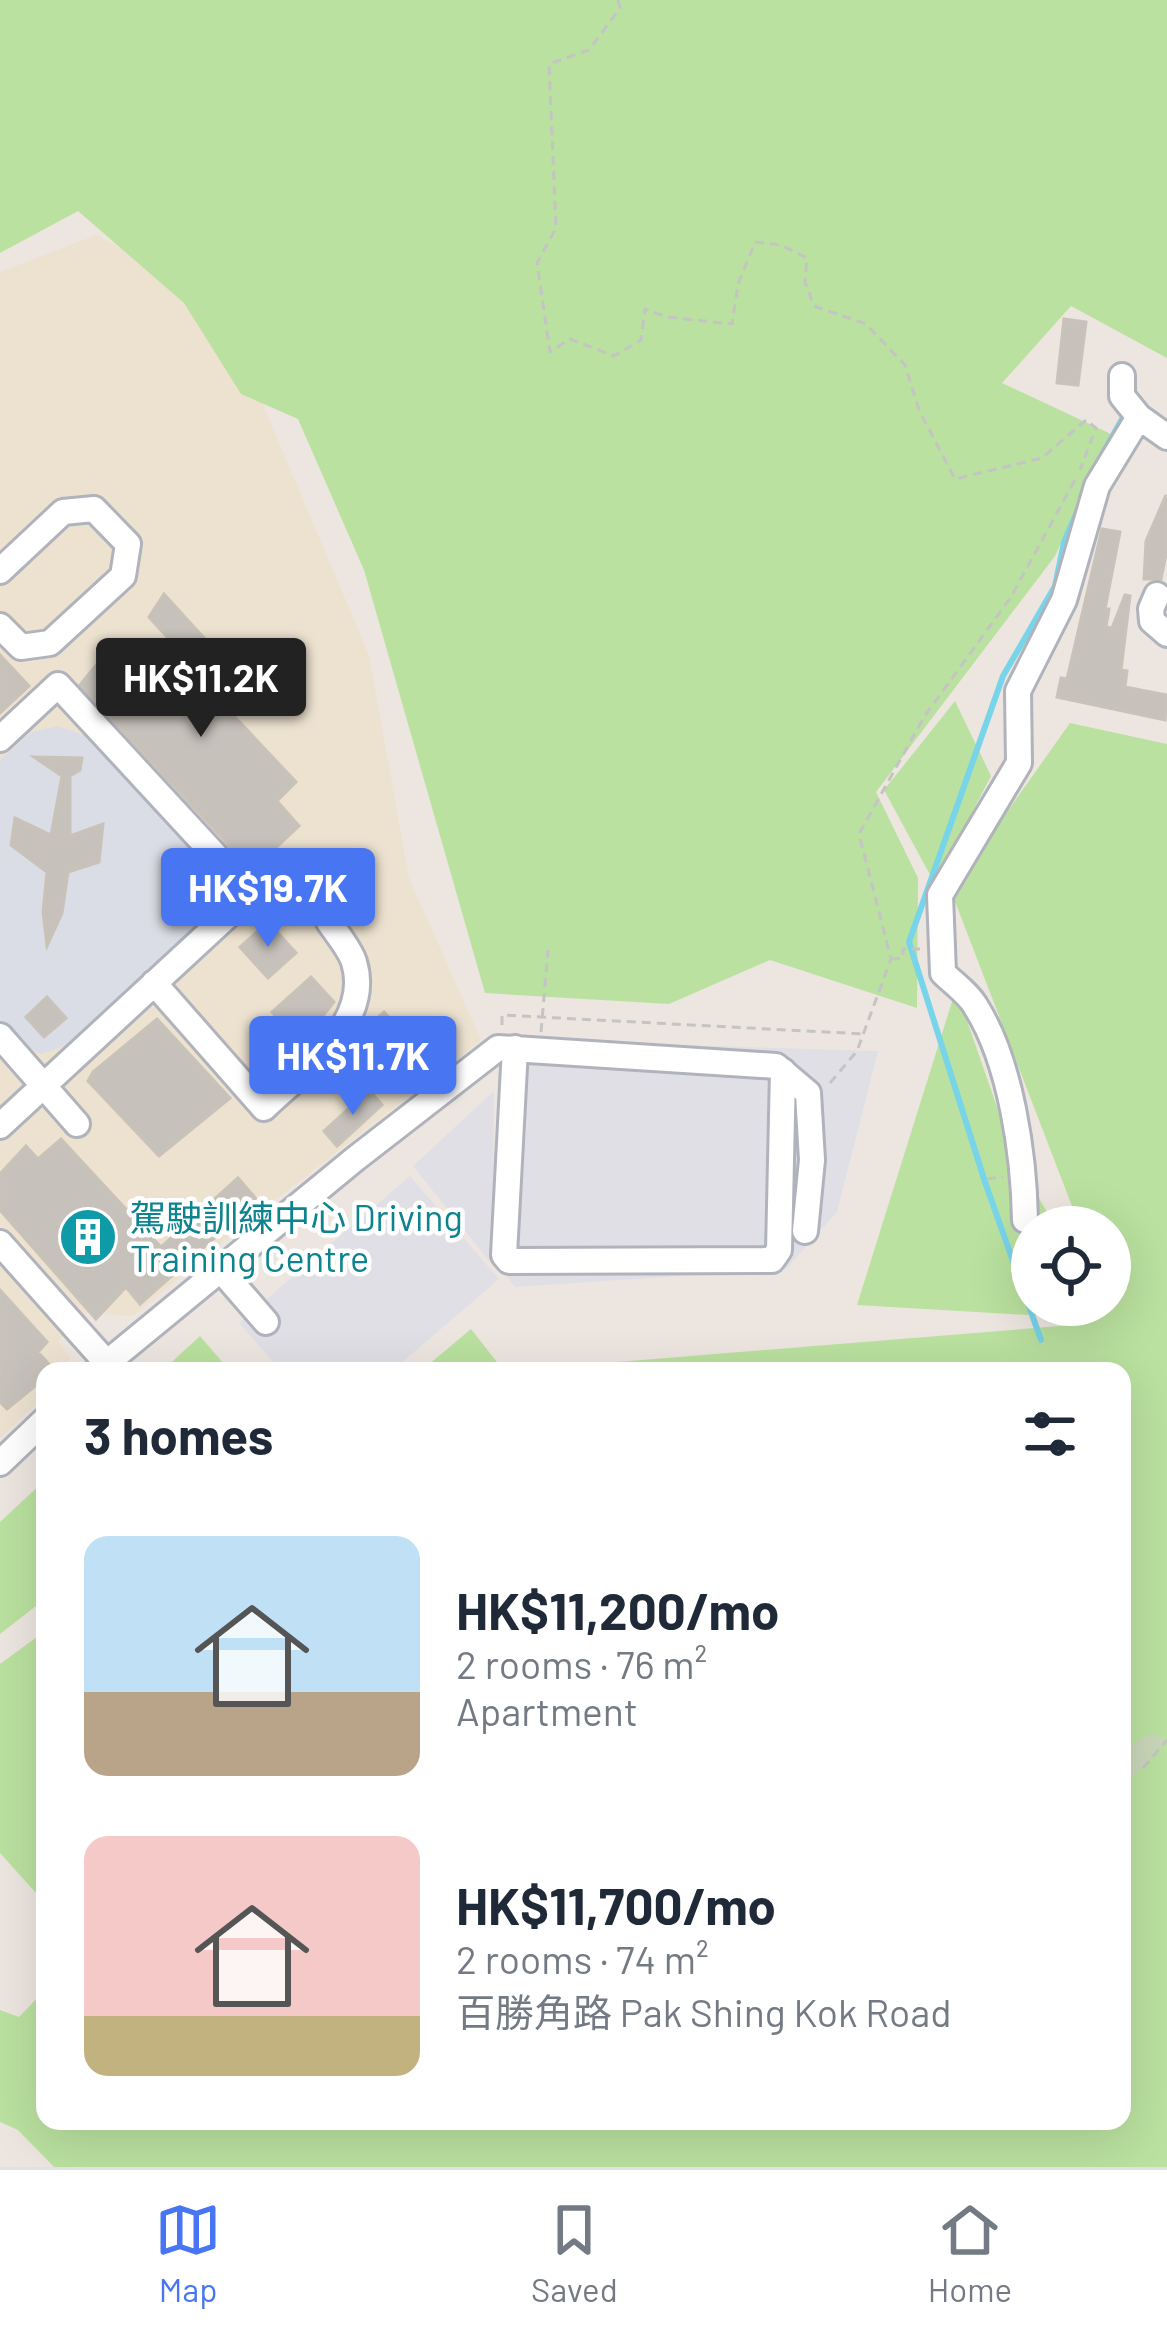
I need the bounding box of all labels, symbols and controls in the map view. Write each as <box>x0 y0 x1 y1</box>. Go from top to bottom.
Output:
pin: HK$11.2K <box>77 638 325 740</box>
text: HK$11.2K <box>123 653 279 700</box>
pin: HK$19.7K <box>144 848 392 950</box>
text: HK$19.7K <box>188 863 348 910</box>
pin: HK$11.7K <box>229 1016 477 1118</box>
text: HK$11.7K <box>276 1031 430 1078</box>
place label: 駕駛訓練中心 Driving Training Centre <box>130 1195 463 1279</box>
building icon: 駕駛訓練中心 Driving Training Centre <box>57 1206 119 1268</box>
map controls <box>1011 1206 1131 1326</box>
button: locate <box>1011 1206 1131 1326</box>
icon: filters <box>1017 1401 1083 1467</box>
text: 3 homes <box>84 1404 273 1465</box>
text: HK$11,200/mo <box>456 1579 779 1640</box>
icon: home <box>180 1584 324 1728</box>
text: 2 rooms · 76 m² <box>456 1640 707 1687</box>
text: Apartment <box>456 1687 638 1734</box>
text: HK$11,700/mo <box>456 1874 776 1935</box>
icon: home <box>180 1884 324 2028</box>
text: 2 rooms · 74 m² <box>456 1935 709 1982</box>
text: 百勝角路 Pak Shing Kok Road <box>456 1988 952 2035</box>
tab: Map <box>155 2197 221 2309</box>
tab: Saved <box>531 2197 618 2309</box>
tab: Home <box>928 2197 1012 2309</box>

